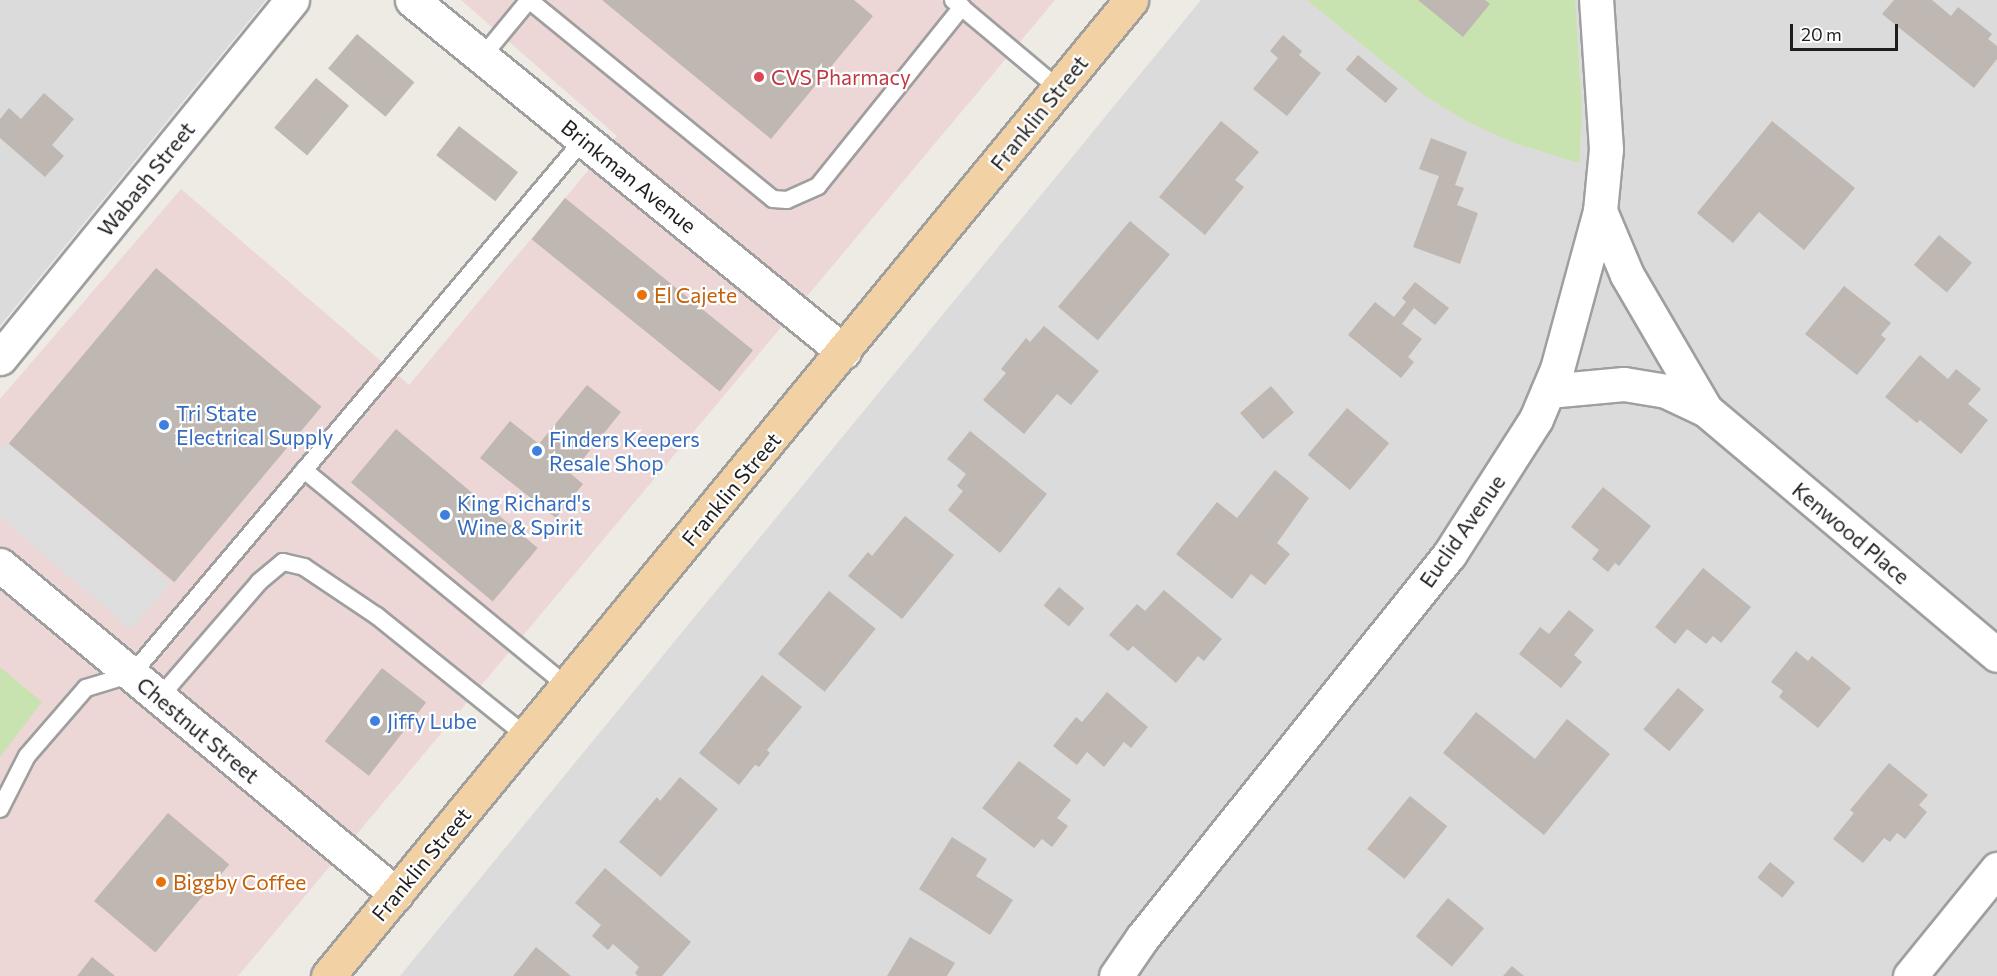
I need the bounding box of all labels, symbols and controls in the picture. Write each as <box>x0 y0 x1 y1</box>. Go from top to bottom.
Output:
scale bar <box>1793 12 1901 50</box>
text: 20 m <box>1801 23 1842 45</box>
street label: Franklin Street <box>985 50 1093 176</box>
place label: CVS Pharmacy <box>771 64 911 90</box>
marker: CVS Pharmacy <box>752 70 766 84</box>
street label: Brinkman Avenue <box>557 114 701 238</box>
street label: Wabash Street <box>92 117 200 241</box>
place label: El Cajete <box>654 282 737 308</box>
marker: El Cajete <box>635 288 649 302</box>
place label: Tri State Electrical Supply <box>176 400 333 450</box>
marker: Tri State Electrical Supply <box>157 418 171 432</box>
place label: Finders Keepers Resale Shop <box>549 426 700 476</box>
street label: Franklin Street <box>676 427 786 551</box>
marker: Finders Keepers Resale Shop <box>530 444 544 458</box>
street label: Euclid Avenue <box>1414 470 1510 592</box>
street label: Kenwood Place <box>1787 477 1915 589</box>
place label: King Richard's Wine & Spirit <box>457 490 591 540</box>
marker: King Richard's Wine & Spirit <box>438 508 452 522</box>
street label: Chestnut Street <box>132 672 264 788</box>
place label: Jiffy Lube <box>387 708 477 734</box>
marker: Jiffy Lube <box>368 714 382 728</box>
street label: Franklin Street <box>366 802 476 926</box>
place label: Biggby Coffee <box>173 869 306 895</box>
marker: Biggby Coffee <box>154 875 168 889</box>

